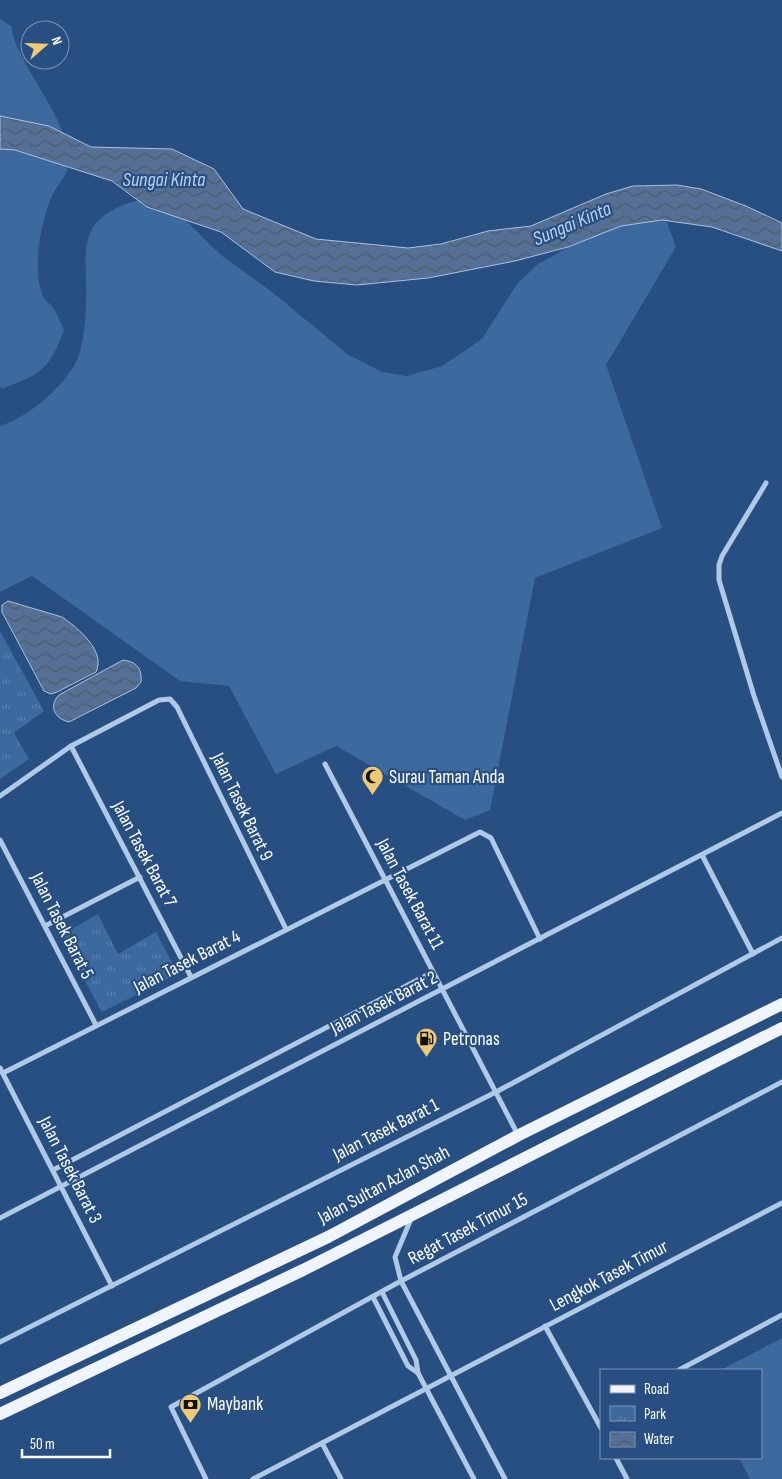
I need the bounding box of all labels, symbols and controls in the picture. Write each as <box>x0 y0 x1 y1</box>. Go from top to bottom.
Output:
north arrow <box>20 20 70 70</box>
text: N <box>47 34 66 47</box>
water label: Sungai Kinta <box>123 168 205 192</box>
water label: Sungai Kinta <box>529 197 615 251</box>
street label: Jalan Tasek Barat 9 <box>206 748 278 865</box>
mosque icon: Surau Taman Anda <box>361 765 385 796</box>
place label: Surau Taman Anda <box>389 766 505 789</box>
street label: Jalan Tasek Barat 7 <box>106 796 182 911</box>
street label: Jalan Tasek Barat 11 <box>371 834 449 954</box>
street label: Jalan Tasek Barat 5 <box>25 868 99 983</box>
street label: Jalan Tasek Barat 4 <box>129 925 244 999</box>
street label: Jalan Tasek Barat 2 <box>326 966 441 1040</box>
fuel station icon: Petronas <box>415 1027 439 1058</box>
place label: Petronas <box>443 1028 500 1051</box>
street label: Jalan Tasek Barat 1 <box>328 1093 443 1167</box>
street label: Jalan Tasek Barat 3 <box>33 1112 107 1227</box>
street label: Jalan Sultan Azlan Shah <box>313 1141 454 1230</box>
street label: Regat Tasek Timur 15 <box>404 1188 532 1270</box>
street label: Lengkok Tasek Timur <box>546 1235 673 1317</box>
legend <box>600 1369 762 1459</box>
text: Road <box>644 1380 669 1399</box>
bank icon: Maybank <box>179 1392 203 1423</box>
place label: Maybank <box>207 1393 264 1416</box>
text: Park <box>644 1405 666 1424</box>
scale bar <box>22 1426 110 1458</box>
text: Water <box>644 1430 675 1449</box>
text: 50 m <box>30 1435 55 1454</box>

